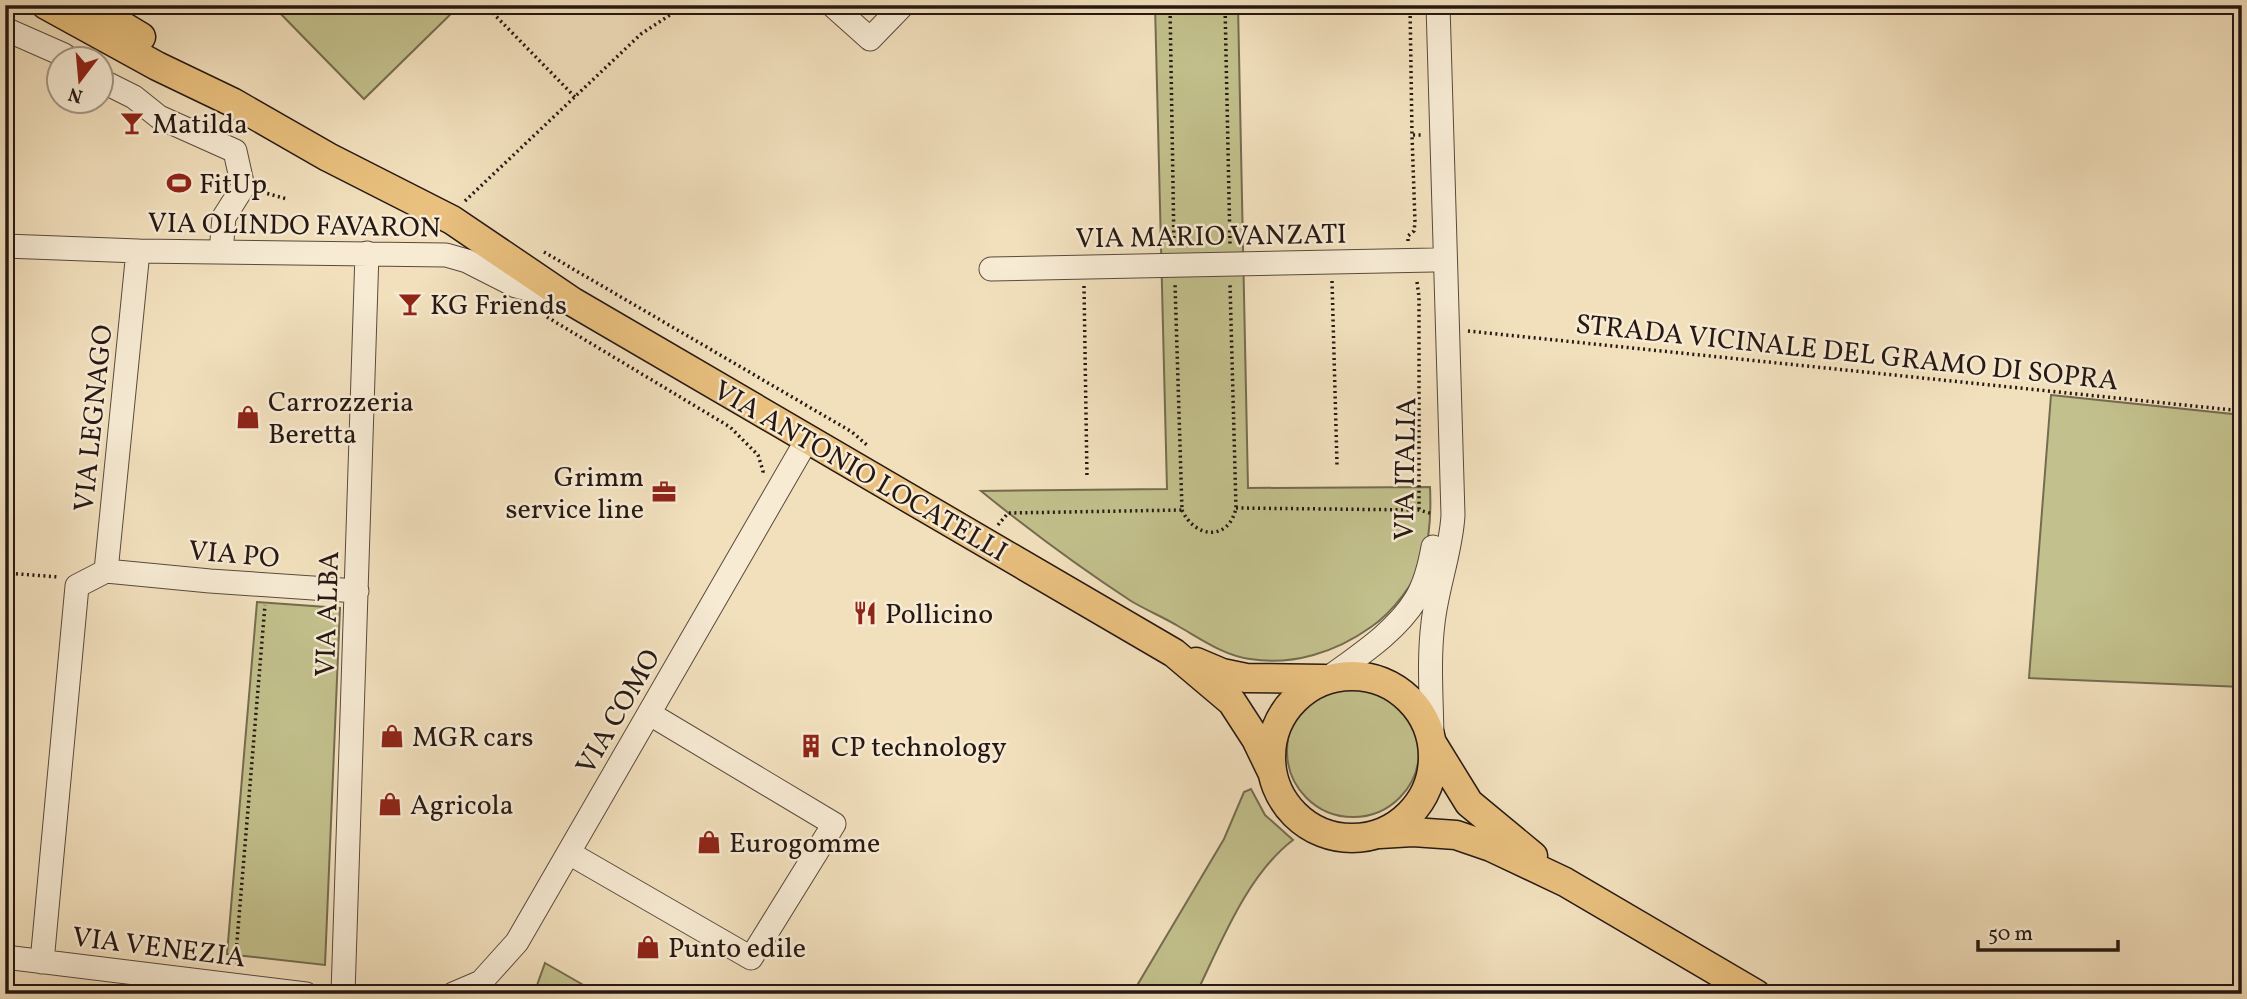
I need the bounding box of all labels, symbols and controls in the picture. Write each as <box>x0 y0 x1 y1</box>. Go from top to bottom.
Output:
north arrow <box>46 46 116 116</box>
text: N <box>65 80 86 109</box>
place label: Matilda <box>152 106 248 145</box>
bar icon: Matilda <box>118 109 146 137</box>
place label: FitUp <box>199 166 267 205</box>
sports icon: FitUp <box>165 169 193 197</box>
street label: VIA OLINDO FAVARON <box>147 204 441 249</box>
street label: VIA MARIO VANZATI <box>1075 216 1347 259</box>
place label: KG Friends <box>430 287 567 326</box>
bar icon: KG Friends <box>396 290 424 318</box>
street label: STRADA VICINALE DEL GRAMO DI SOPRA <box>1573 306 2120 401</box>
street label: VIA LEGNAGO <box>65 323 124 514</box>
street label: VIA ANTONIO LOCATELLI <box>706 372 1014 572</box>
place label: Carrozzeria Beretta <box>268 384 414 455</box>
street label: VIA ITALIA <box>1386 397 1427 541</box>
shop icon: Carrozzeria Beretta <box>234 403 262 431</box>
place label: Grimm service line <box>506 459 644 530</box>
office icon: Grimm service line <box>650 478 678 506</box>
street label: VIA PO <box>187 532 281 579</box>
street label: VIA ALBA <box>307 550 350 678</box>
place label: Pollicino <box>885 596 993 635</box>
restaurant icon: Pollicino <box>851 599 879 627</box>
street label: VIA COMO <box>567 642 671 782</box>
place label: MGR cars <box>412 719 533 758</box>
shop icon: MGR cars <box>378 722 406 750</box>
place label: CP technology <box>831 729 1007 768</box>
building icon: CP technology <box>797 732 825 760</box>
place label: Agricola <box>410 787 514 826</box>
shop icon: Agricola <box>376 790 404 818</box>
place label: Eurogomme <box>729 825 880 864</box>
shop icon: Eurogomme <box>695 828 723 856</box>
scale bar <box>1978 908 2118 952</box>
street label: VIA VENEZIA <box>70 918 248 979</box>
text: 50 m <box>1988 920 2033 949</box>
place label: Punto edile <box>668 930 806 969</box>
shop icon: Punto edile <box>634 933 662 961</box>

